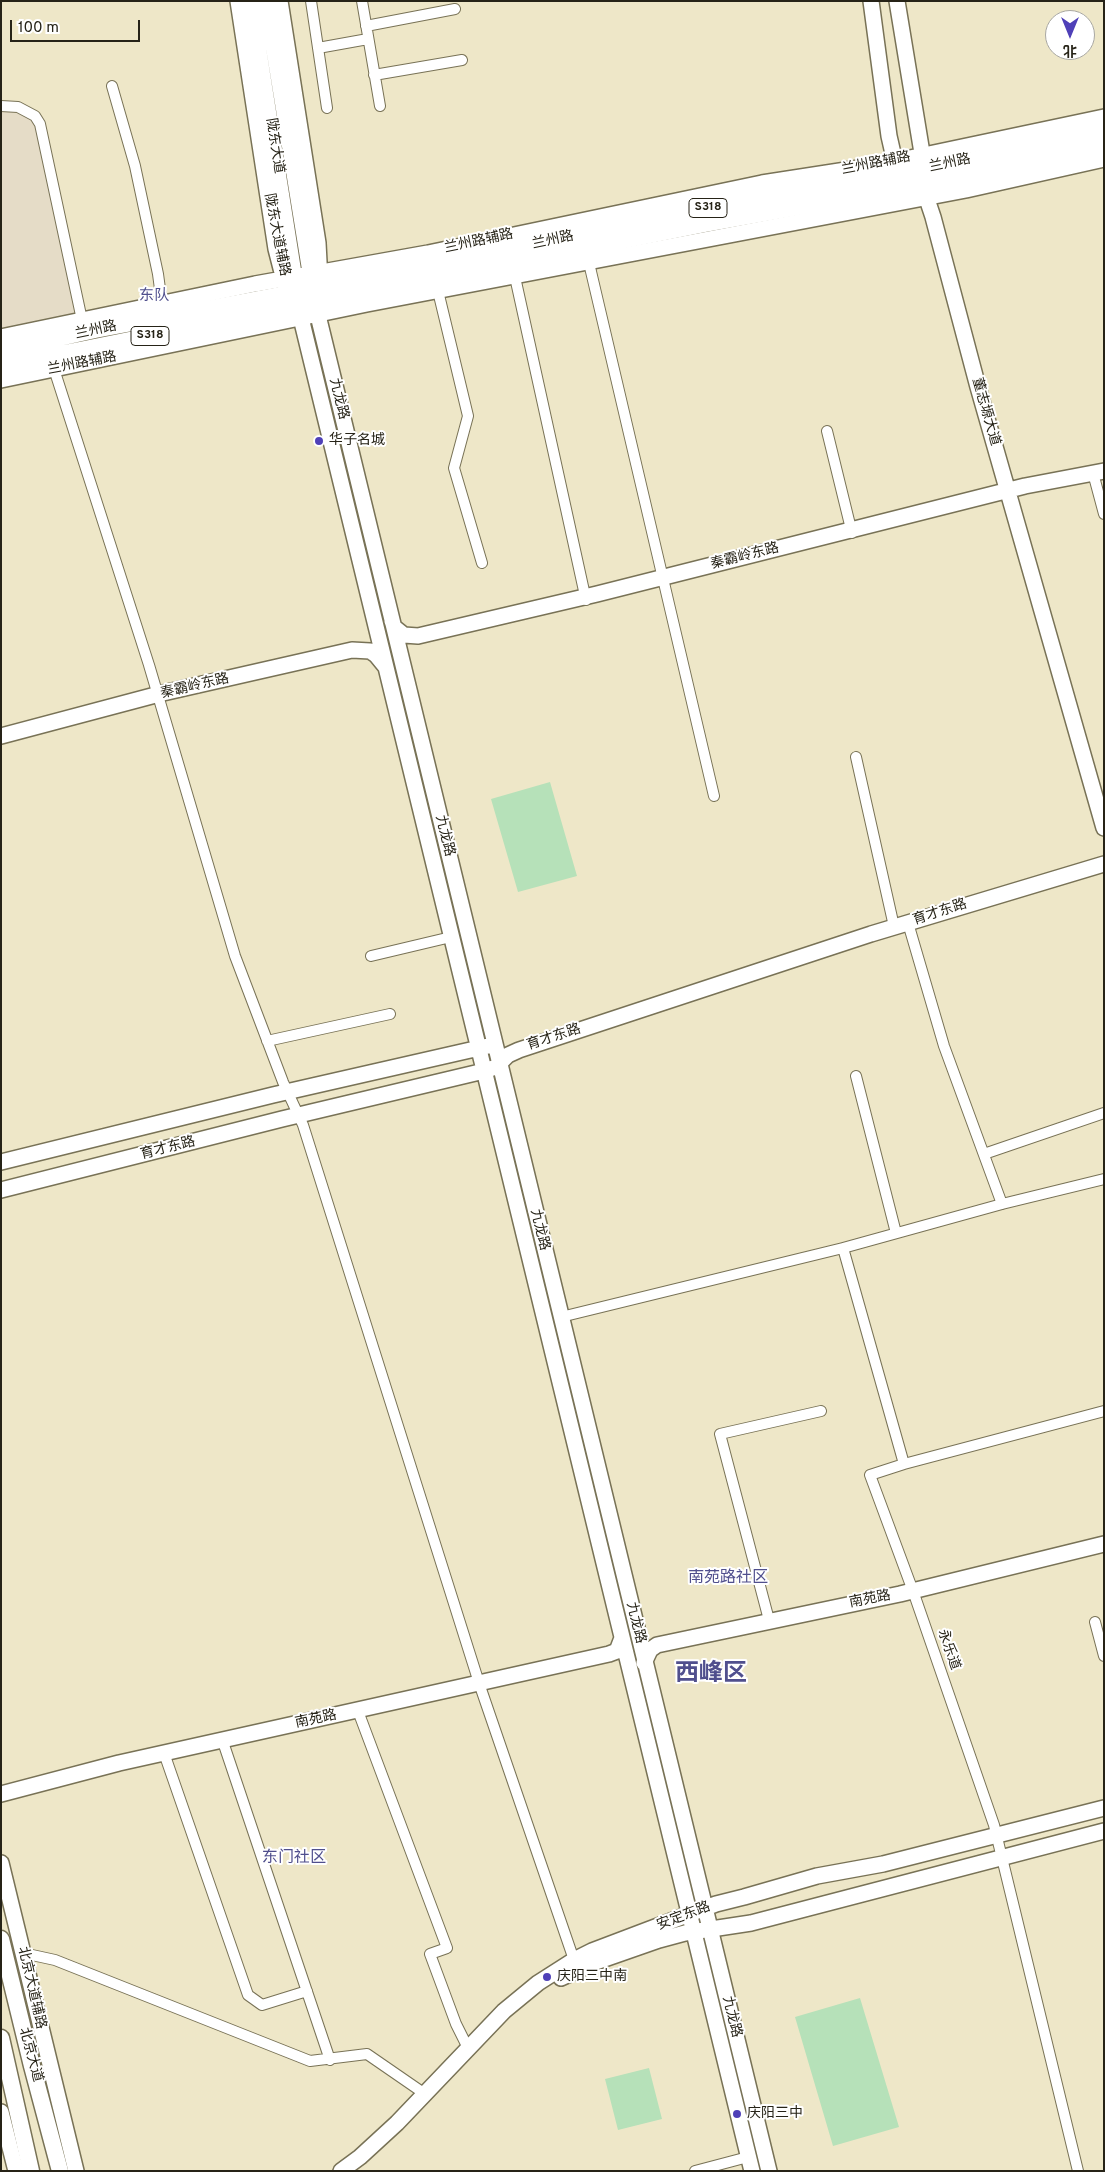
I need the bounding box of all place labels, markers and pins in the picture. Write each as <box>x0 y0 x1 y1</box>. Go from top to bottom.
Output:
place label: 华子名城 <box>329 433 385 449</box>
marker: 华子名城 <box>313 435 325 447</box>
place label: 庆阳三中南 <box>557 1969 627 1985</box>
marker: 庆阳三中南 <box>541 1971 553 1983</box>
place label: 庆阳三中 <box>747 2106 803 2122</box>
marker: 庆阳三中 <box>731 2108 743 2120</box>

